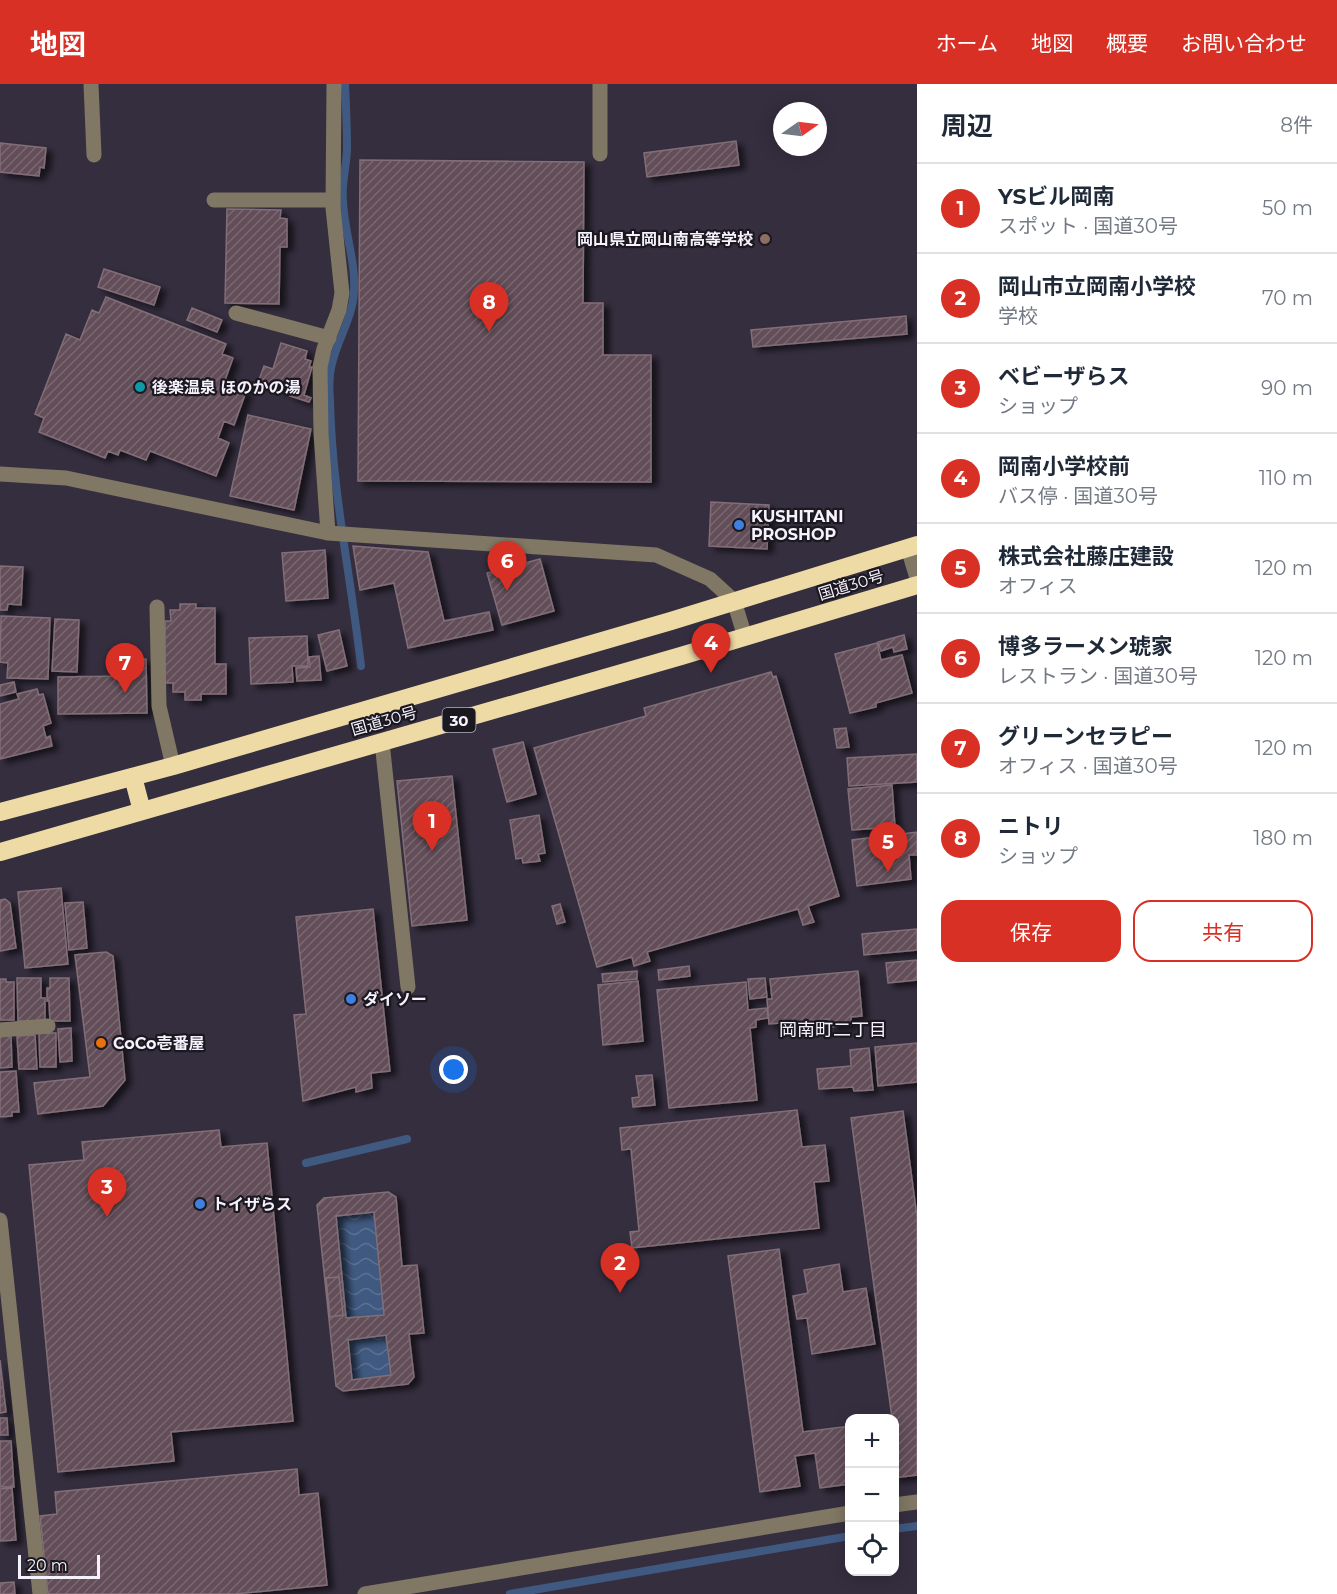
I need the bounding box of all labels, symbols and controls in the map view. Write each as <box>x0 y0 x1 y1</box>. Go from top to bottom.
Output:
text: 地図 <box>30 27 86 61</box>
text: ホーム <box>936 31 998 56</box>
text: 地図 <box>1031 31 1073 56</box>
text: 概要 <box>1106 31 1148 56</box>
text: お問い合わせ <box>1181 31 1307 56</box>
north arrow <box>773 102 827 156</box>
text: 周辺 <box>941 110 993 142</box>
text: 8件 <box>1280 113 1313 137</box>
text: YSビル岡南 <box>998 183 1115 210</box>
text: 1 <box>957 196 964 220</box>
text: 50 m <box>1262 196 1313 220</box>
text: スポット · 国道30号 <box>998 214 1178 238</box>
place label: 岡山県立岡山南高等学校 <box>577 230 753 249</box>
marker: 岡山県立岡山南高等学校 <box>758 232 772 246</box>
text: 岡山市立岡南小学校 <box>998 273 1196 300</box>
pin: 8 <box>470 282 508 332</box>
text: 2 <box>955 286 966 310</box>
text: 70 m <box>1262 286 1313 310</box>
text: 学校 <box>998 304 1038 328</box>
text: ベビーザらス <box>998 363 1130 390</box>
text: 3 <box>955 376 966 400</box>
text: 90 m <box>1261 376 1313 400</box>
place label: 後楽温泉 ほのかの湯 <box>152 378 301 397</box>
marker: 後楽温泉 ほのかの湯 <box>133 380 147 394</box>
text: ショップ <box>998 394 1078 418</box>
text: 岡南小学校前 <box>998 453 1130 480</box>
text: 4 <box>954 466 967 490</box>
text: 110 m <box>1259 466 1313 490</box>
text: バス停 · 国道30号 <box>998 484 1158 508</box>
place label: KUSHITANI PROSHOP <box>751 507 843 544</box>
marker: KUSHITANI PROSHOP <box>732 518 746 532</box>
pin: 6 <box>488 542 526 591</box>
text: 株式会社藤庄建設 <box>998 543 1174 570</box>
text: 5 <box>955 556 966 580</box>
text: 120 m <box>1255 556 1313 580</box>
street label: 国道30号 <box>816 566 886 604</box>
text: オフィス <box>998 574 1078 598</box>
pin: 4 <box>692 624 730 673</box>
text: 博多ラーメン琥家 <box>998 633 1173 660</box>
pin: 7 <box>106 644 144 693</box>
text: 6 <box>954 646 967 670</box>
text: 120 m <box>1255 646 1313 670</box>
text: レストラン · 国道30号 <box>998 664 1198 688</box>
street label: 国道30号 <box>349 703 419 739</box>
road number: 30 <box>442 708 476 732</box>
text: グリーンセラピー <box>998 723 1173 750</box>
text: 7 <box>954 736 967 760</box>
text: 120 m <box>1255 736 1313 760</box>
text: オフィス · 国道30号 <box>998 754 1178 778</box>
pin: 1 <box>412 802 452 851</box>
text: ニトリ <box>998 813 1064 840</box>
pin: 5 <box>868 822 908 872</box>
text: 8 <box>954 826 967 850</box>
text: 180 m <box>1253 826 1313 850</box>
text: ショップ <box>998 844 1078 868</box>
button: 保存 <box>941 900 1121 962</box>
button: 共有 <box>1133 900 1313 962</box>
place label: ダイソー <box>363 990 427 1009</box>
marker: ダイソー <box>344 992 358 1006</box>
district label: 岡南町二丁目 <box>779 1019 887 1041</box>
place label: CoCo壱番屋 <box>113 1034 205 1053</box>
marker: CoCo壱番屋 <box>94 1036 108 1050</box>
your location <box>439 1055 468 1084</box>
pin: 3 <box>88 1168 126 1217</box>
place label: トイザらス <box>212 1195 292 1214</box>
marker: トイザらス <box>193 1197 207 1211</box>
pin: 2 <box>600 1244 640 1293</box>
map controls <box>845 1414 899 1576</box>
button: + <box>845 1414 899 1468</box>
button: − <box>845 1468 899 1522</box>
button: locate <box>845 1522 899 1576</box>
scale bar <box>18 1552 100 1580</box>
text: 20 m <box>27 1556 68 1575</box>

